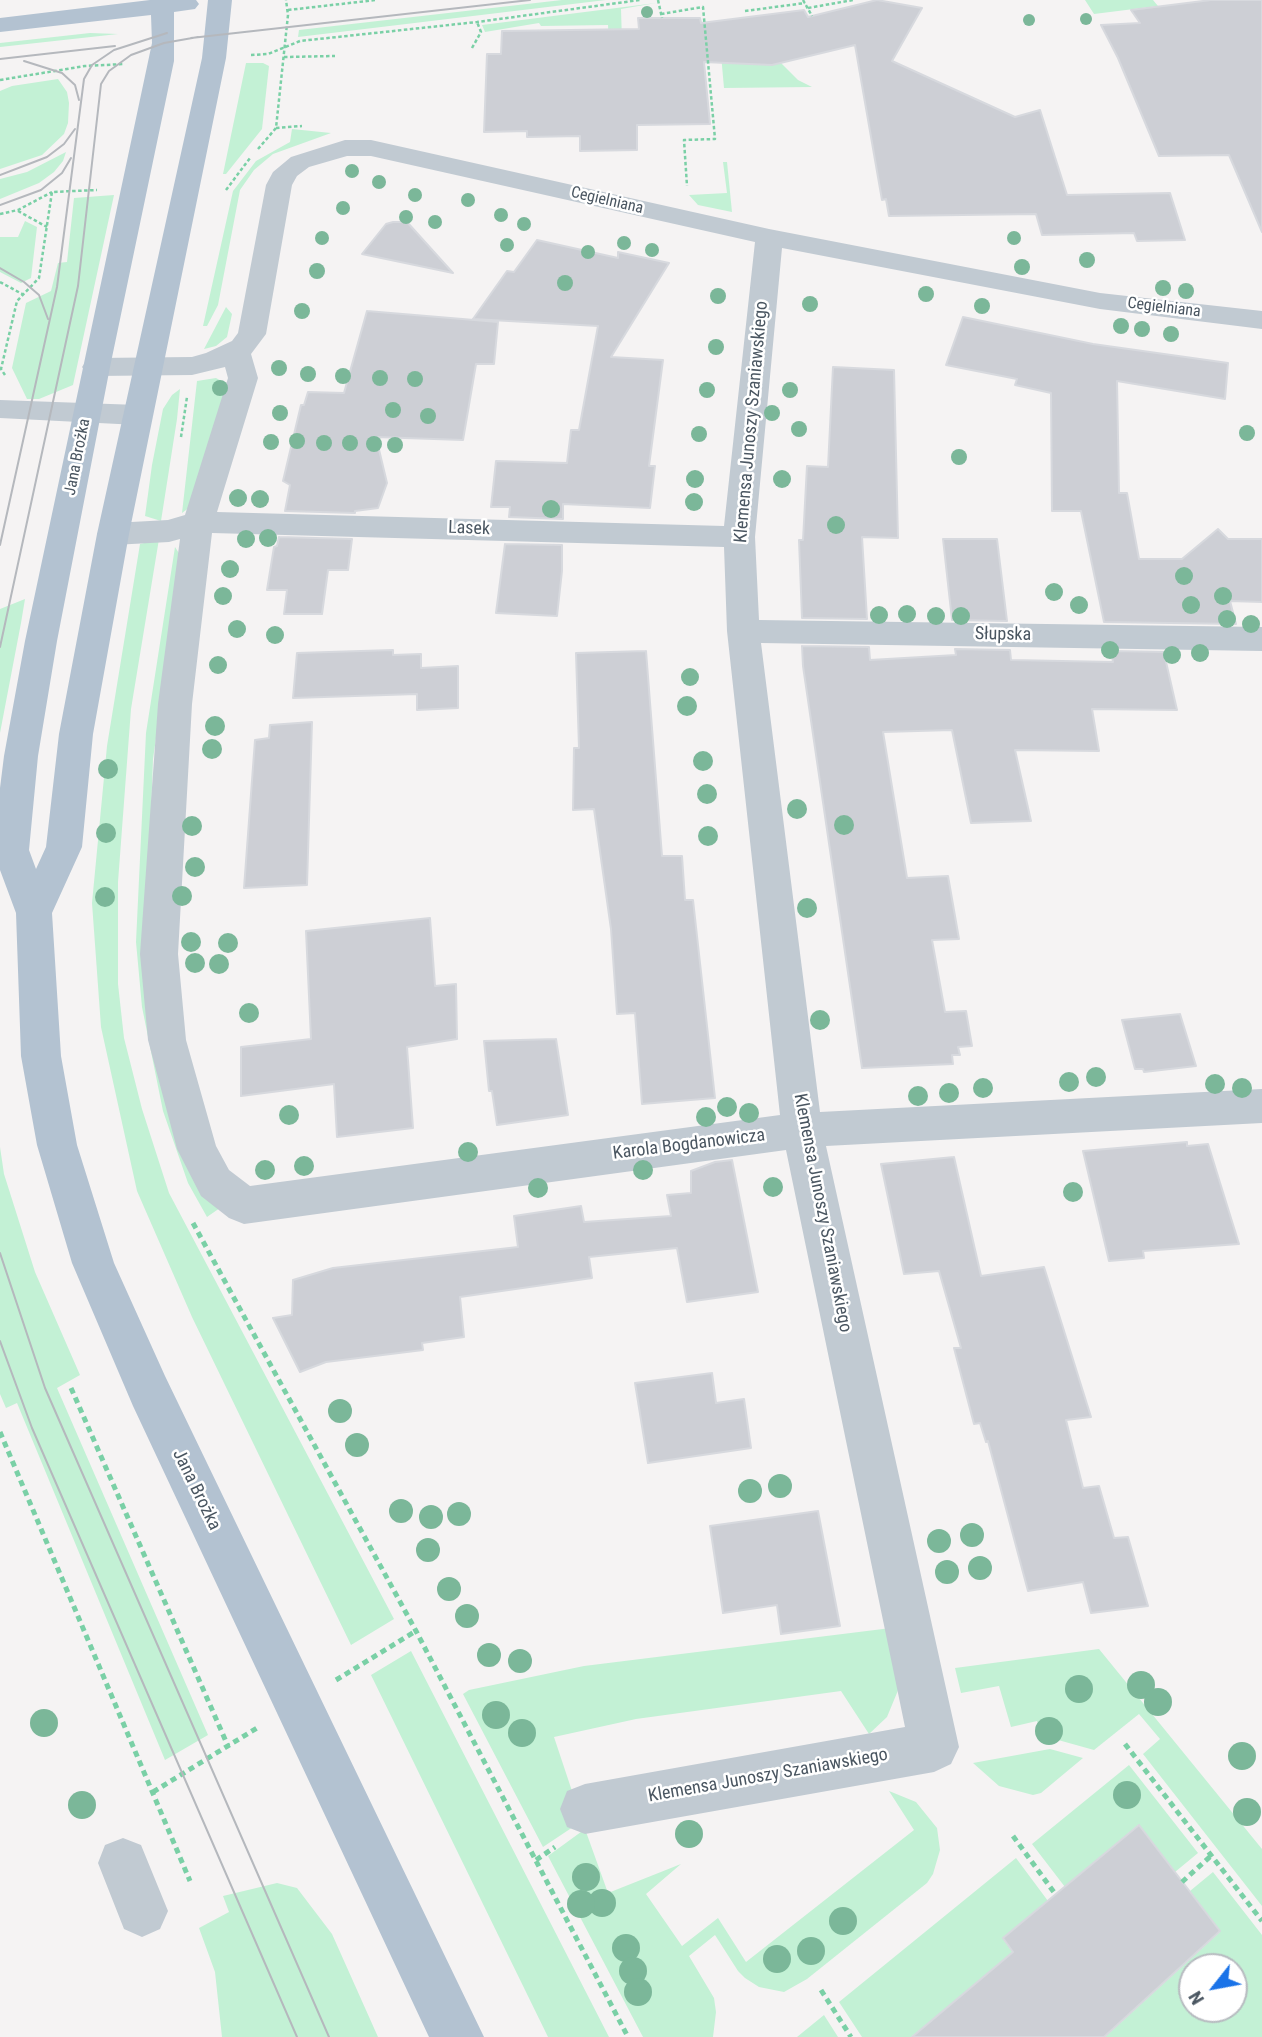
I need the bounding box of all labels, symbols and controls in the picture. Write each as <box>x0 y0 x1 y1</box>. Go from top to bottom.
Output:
street label: Cegielniana <box>569 183 645 219</box>
street label: Cegielniana <box>1126 294 1202 322</box>
street label: Klemensa Junoszy Szaniawskiego <box>731 300 773 544</box>
street label: Jana Brożka <box>61 417 95 497</box>
street label: Lasek <box>448 517 490 541</box>
street label: Słupska <box>975 624 1031 646</box>
street label: Klemensa Junoszy Szaniawskiego <box>788 1092 856 1334</box>
street label: Karola Bogdanowicza <box>612 1125 766 1165</box>
street label: Jana Brożka <box>167 1446 225 1534</box>
street label: Klemensa Junoszy Szaniawskiego <box>647 1744 889 1808</box>
north arrow <box>1178 1953 1248 2023</box>
text: N <box>1183 1987 1209 2009</box>

